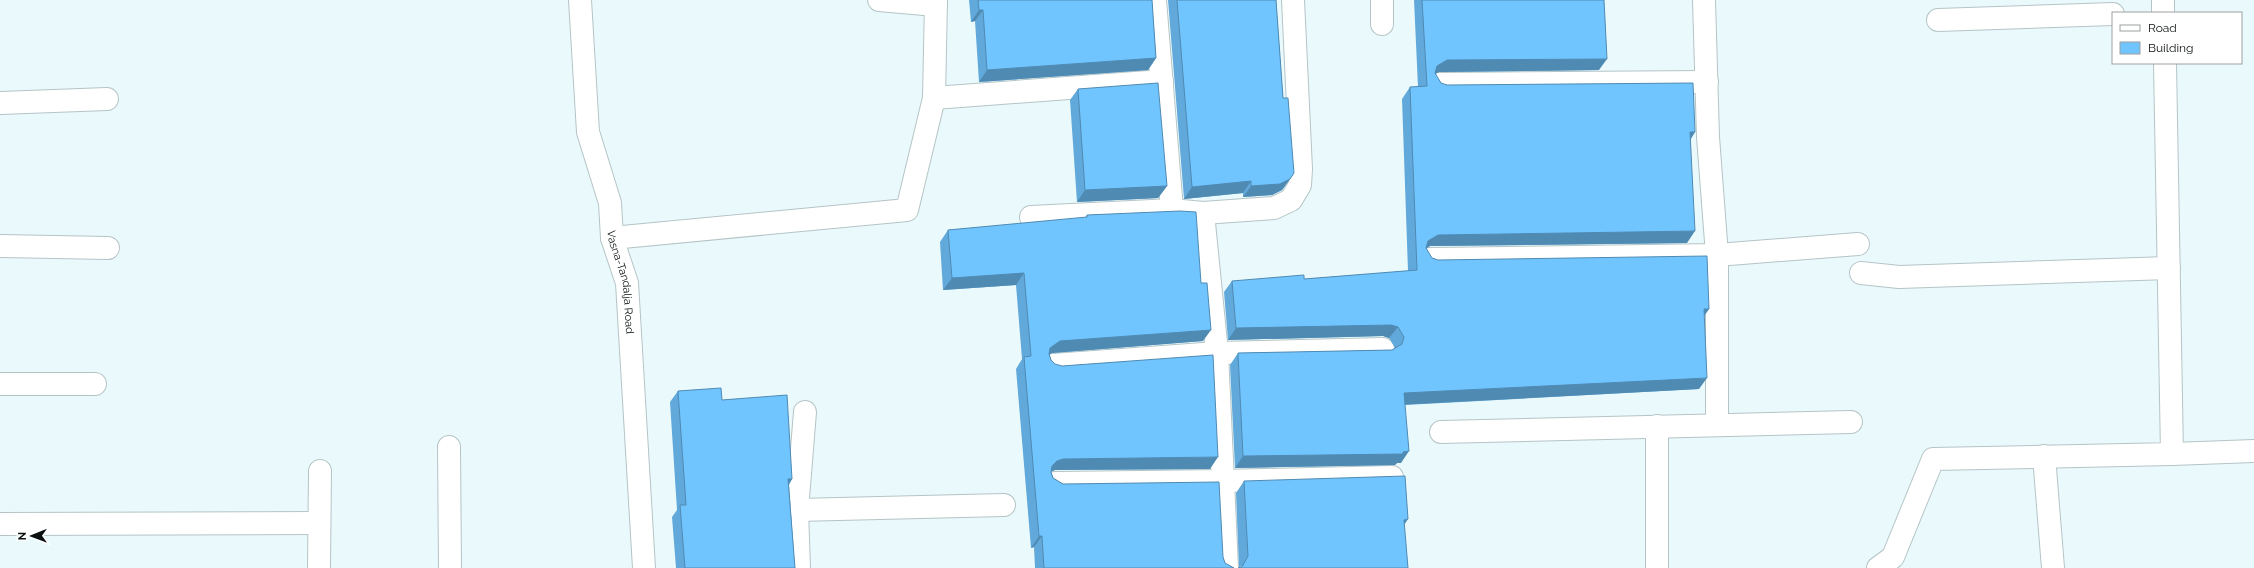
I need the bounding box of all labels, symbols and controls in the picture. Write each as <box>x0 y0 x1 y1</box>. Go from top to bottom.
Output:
legend <box>2112 12 2242 64</box>
text: Road <box>2148 21 2177 35</box>
text: Building <box>2148 41 2194 55</box>
street label: Vasna-Tandalja Road <box>605 230 637 334</box>
north arrow <box>12 516 52 556</box>
text: N <box>16 532 29 540</box>

